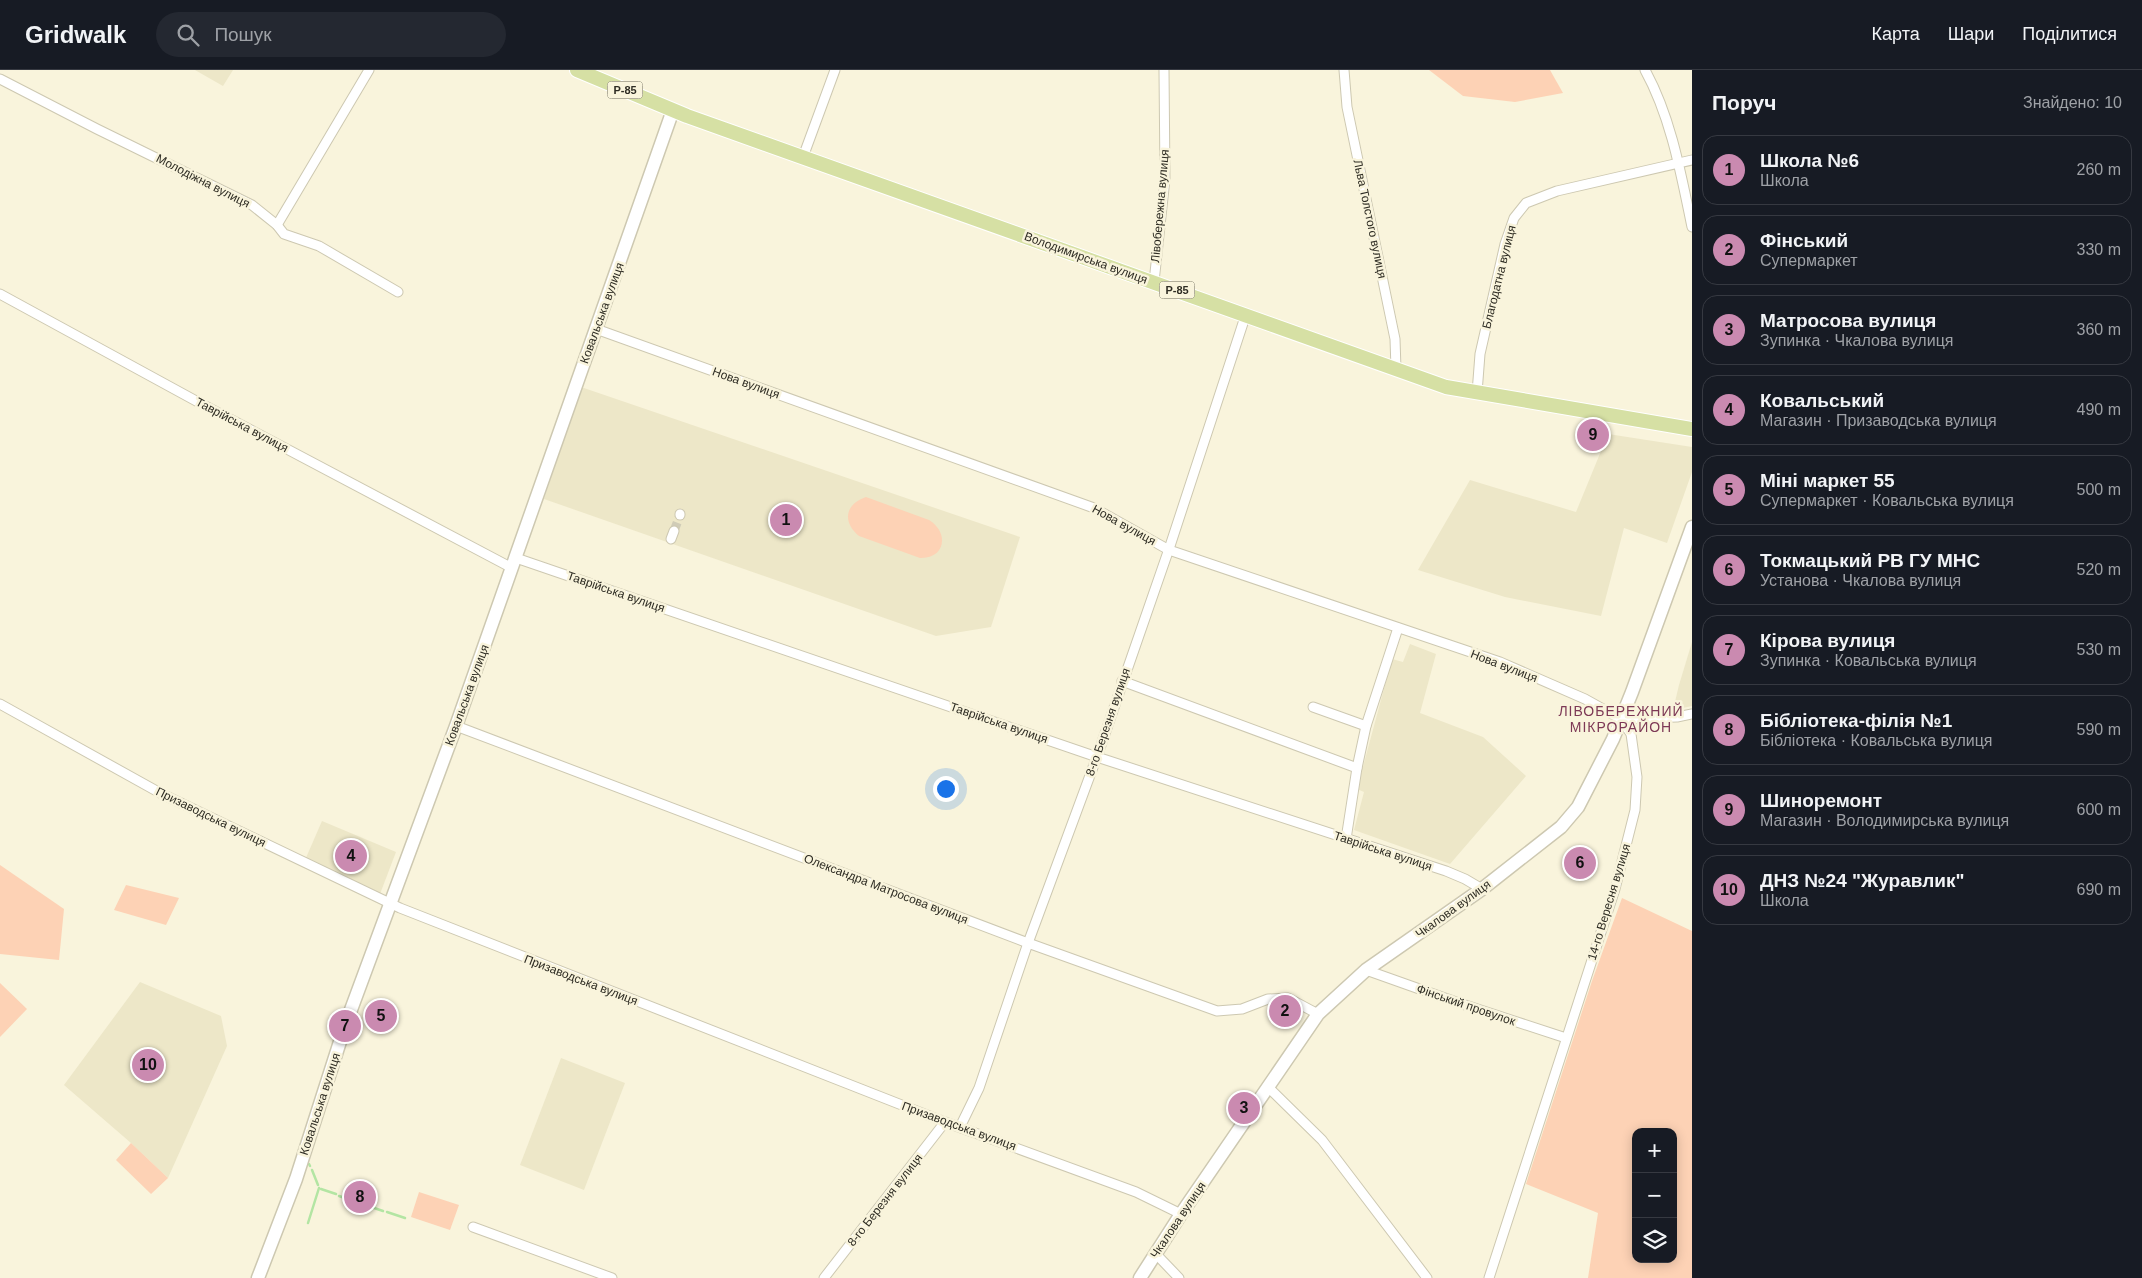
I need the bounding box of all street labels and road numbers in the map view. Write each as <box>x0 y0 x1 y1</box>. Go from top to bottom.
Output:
road number: Р-85 <box>608 82 642 98</box>
street label: Лівобережна вулиця <box>1148 149 1172 263</box>
street label: Молодіжна вулиця <box>154 151 252 211</box>
street label: Льва Толстого вулиця <box>1351 158 1389 280</box>
street label: Благодатна вулиця <box>1479 224 1519 330</box>
street label: Володимирська вулиця <box>1023 229 1149 287</box>
street label: Ковальська вулиця <box>577 261 627 365</box>
road number: Р-85 <box>1160 282 1194 298</box>
street label: Нова вулиця <box>710 364 782 402</box>
street label: Таврійська вулиця <box>193 395 291 455</box>
street label: Нова вулиця <box>1090 502 1158 548</box>
street label: Таврійська вулиця <box>565 569 667 615</box>
street label: Ковальська вулиця <box>442 643 492 747</box>
street label: Нова вулиця <box>1469 647 1539 685</box>
street label: 8-го Березня вулиця <box>1083 666 1133 778</box>
street label: Таврійська вулиця <box>948 700 1050 746</box>
street label: Призаводська вулиця <box>154 784 268 850</box>
street label: Таврійська вулиця <box>1332 828 1434 874</box>
street label: 14-го Вересня вулиця <box>1585 842 1633 962</box>
street label: Олександра Матросова вулиця <box>802 851 970 927</box>
street label: Чкалова вулиця <box>1413 877 1493 941</box>
street label: Призаводська вулиця <box>522 952 640 1008</box>
street label: Фінський провулок <box>1415 982 1518 1029</box>
street label: Ковальська вулиця <box>297 1051 343 1157</box>
street label: Призаводська вулиця <box>900 1099 1018 1153</box>
street label: 8-го Березня вулиця <box>845 1151 925 1249</box>
street label: Чкалова вулиця <box>1147 1179 1209 1261</box>

